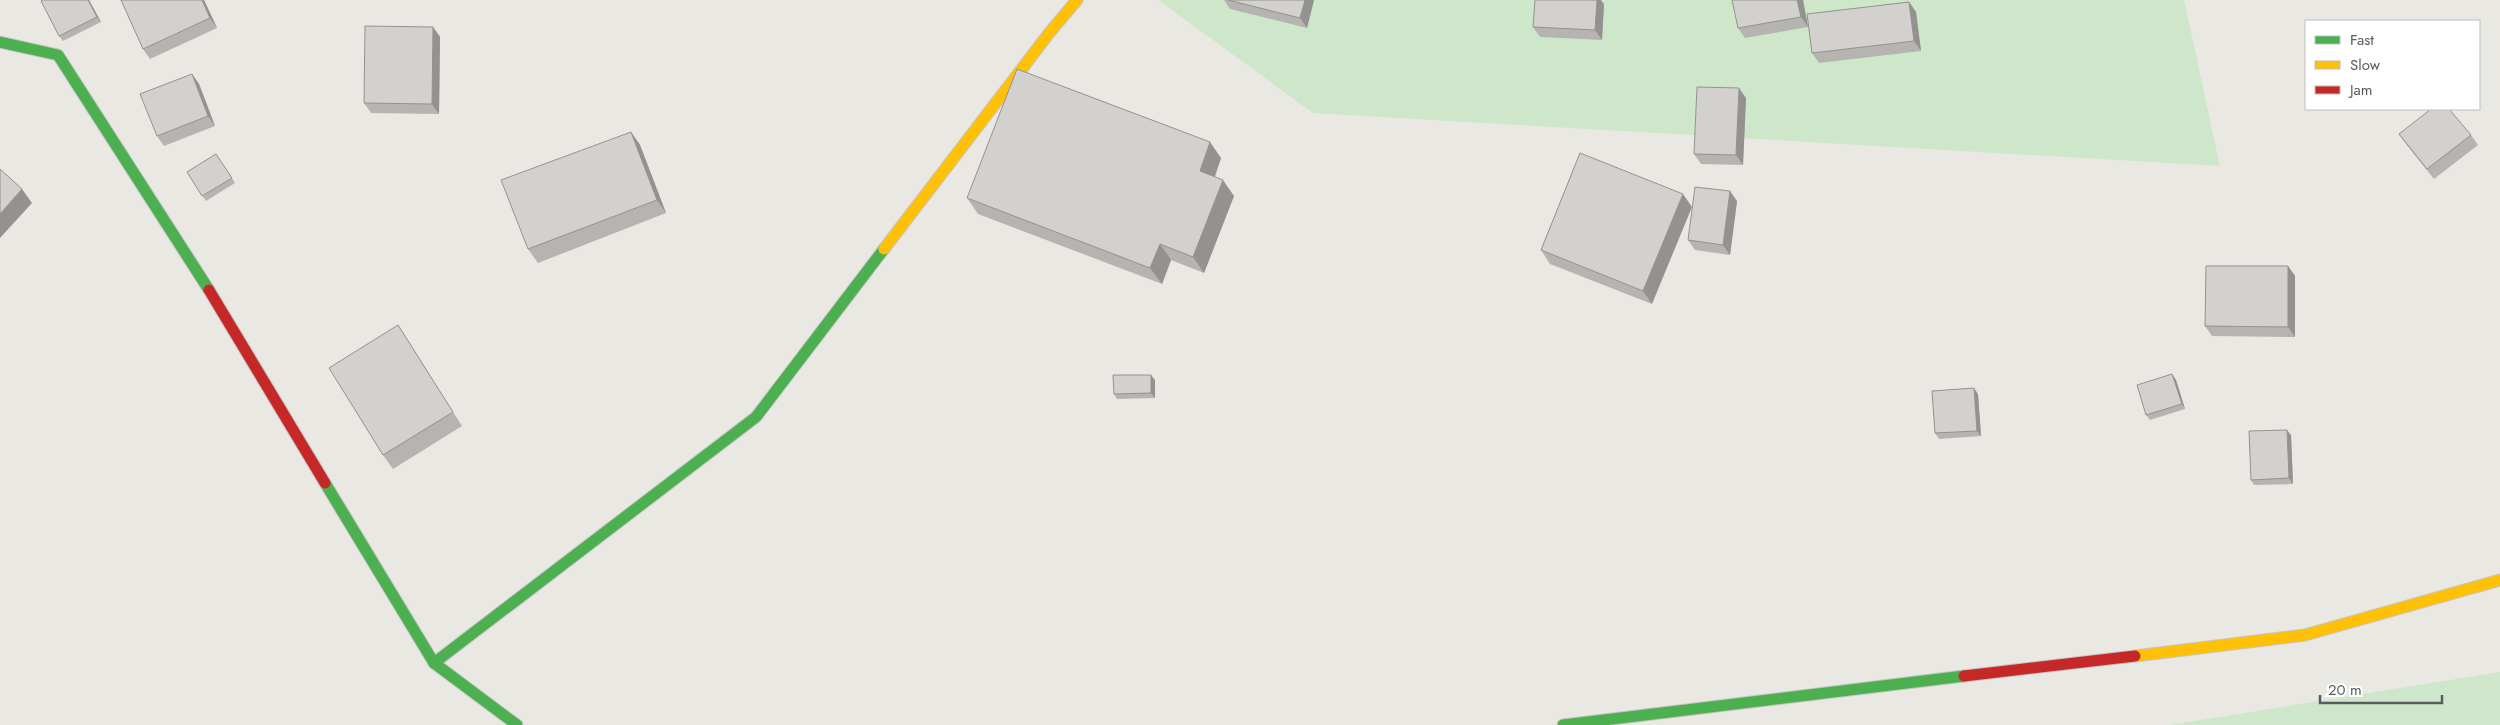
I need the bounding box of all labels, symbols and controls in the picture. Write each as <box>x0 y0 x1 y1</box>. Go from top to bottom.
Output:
legend <box>2305 20 2480 110</box>
text: Fast <box>2350 29 2374 51</box>
text: Slow <box>2350 54 2381 76</box>
text: Jam <box>2348 79 2373 101</box>
scale bar <box>2320 672 2442 704</box>
text: 20 m <box>2328 679 2362 701</box>

